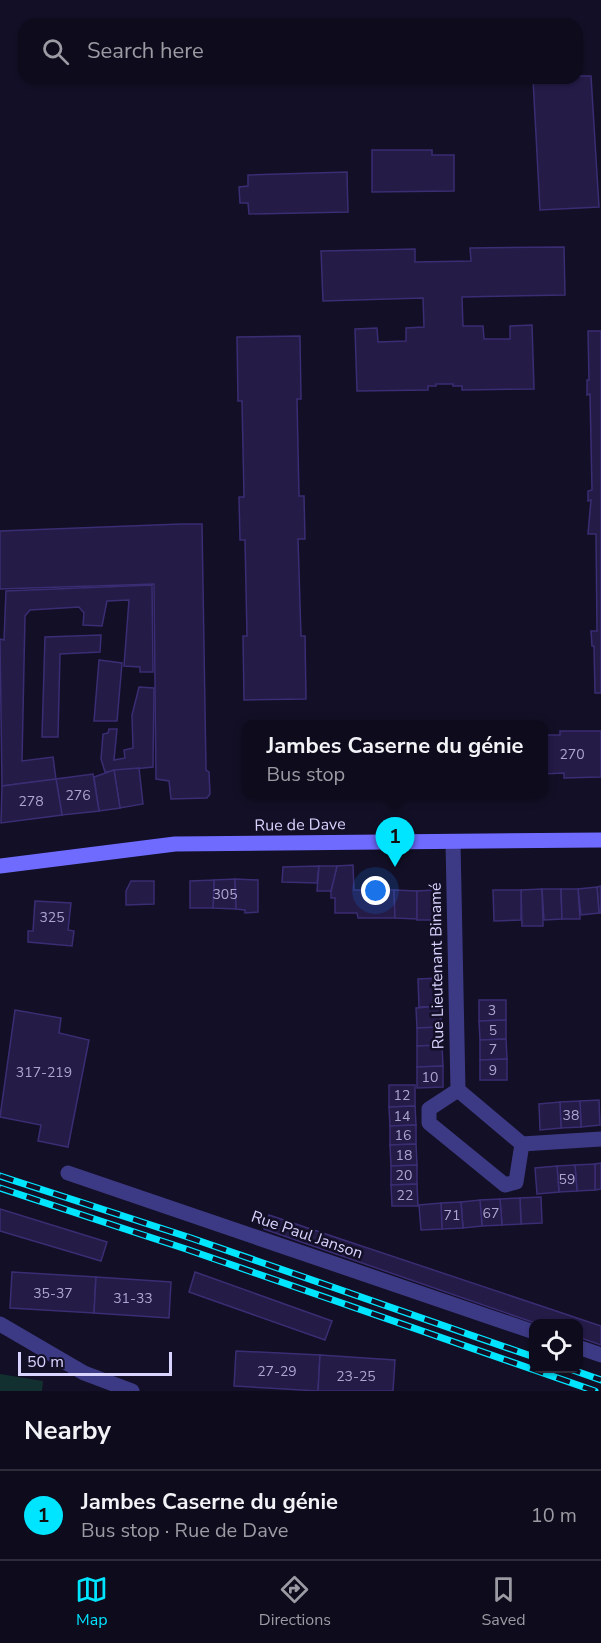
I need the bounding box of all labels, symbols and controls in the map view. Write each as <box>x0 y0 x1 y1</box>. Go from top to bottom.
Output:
search box <box>18 18 583 84</box>
icon: search <box>39 35 72 68</box>
text: Search here <box>87 36 204 66</box>
popup <box>242 720 548 798</box>
text: Jambes Caserne du génie <box>266 731 524 761</box>
house number: 270 <box>559 745 585 764</box>
text: Bus stop <box>266 761 345 788</box>
house number: 276 <box>65 786 91 805</box>
house number: 278 <box>18 792 44 811</box>
street label: Rue de Dave <box>254 813 346 837</box>
pin: 1 <box>376 818 414 867</box>
your location <box>361 876 390 905</box>
street label: Rue Lieutenant Binamé <box>425 882 449 1050</box>
house number: 305 <box>212 885 238 904</box>
house number: 325 <box>39 908 65 927</box>
house number: 3 <box>488 1001 496 1020</box>
house number: 5 <box>489 1021 497 1040</box>
house number: 7 <box>489 1040 497 1059</box>
house number: 9 <box>489 1061 497 1080</box>
house number: 317-219 <box>16 1063 72 1082</box>
house number: 10 <box>422 1068 438 1087</box>
house number: 12 <box>394 1086 410 1105</box>
house number: 38 <box>563 1106 579 1125</box>
house number: 14 <box>394 1107 410 1126</box>
house number: 16 <box>395 1126 411 1145</box>
house number: 18 <box>396 1146 412 1165</box>
house number: 20 <box>396 1166 412 1185</box>
house number: 59 <box>559 1170 575 1189</box>
house number: 22 <box>397 1186 413 1205</box>
house number: 67 <box>483 1204 499 1223</box>
street label: Rue Paul Janson <box>248 1206 366 1264</box>
house number: 71 <box>444 1206 460 1225</box>
house number: 35-37 <box>33 1284 73 1303</box>
house number: 31-33 <box>113 1289 153 1308</box>
map controls <box>529 1319 583 1373</box>
button: locate <box>529 1319 583 1373</box>
scale bar <box>18 1349 172 1376</box>
text: 50 m <box>27 1351 64 1373</box>
house number: 27-29 <box>257 1362 297 1381</box>
house number: 23-25 <box>336 1367 376 1386</box>
text: Nearby <box>24 1413 111 1448</box>
text: Jambes Caserne du génie <box>81 1487 338 1517</box>
text: 1 <box>38 1502 50 1529</box>
text: 10 m <box>531 1502 577 1529</box>
text: Bus stop · Rue de Dave <box>81 1517 289 1544</box>
tab: Map <box>75 1573 108 1631</box>
tab: Directions <box>259 1573 331 1631</box>
tab: Saved <box>482 1573 526 1631</box>

